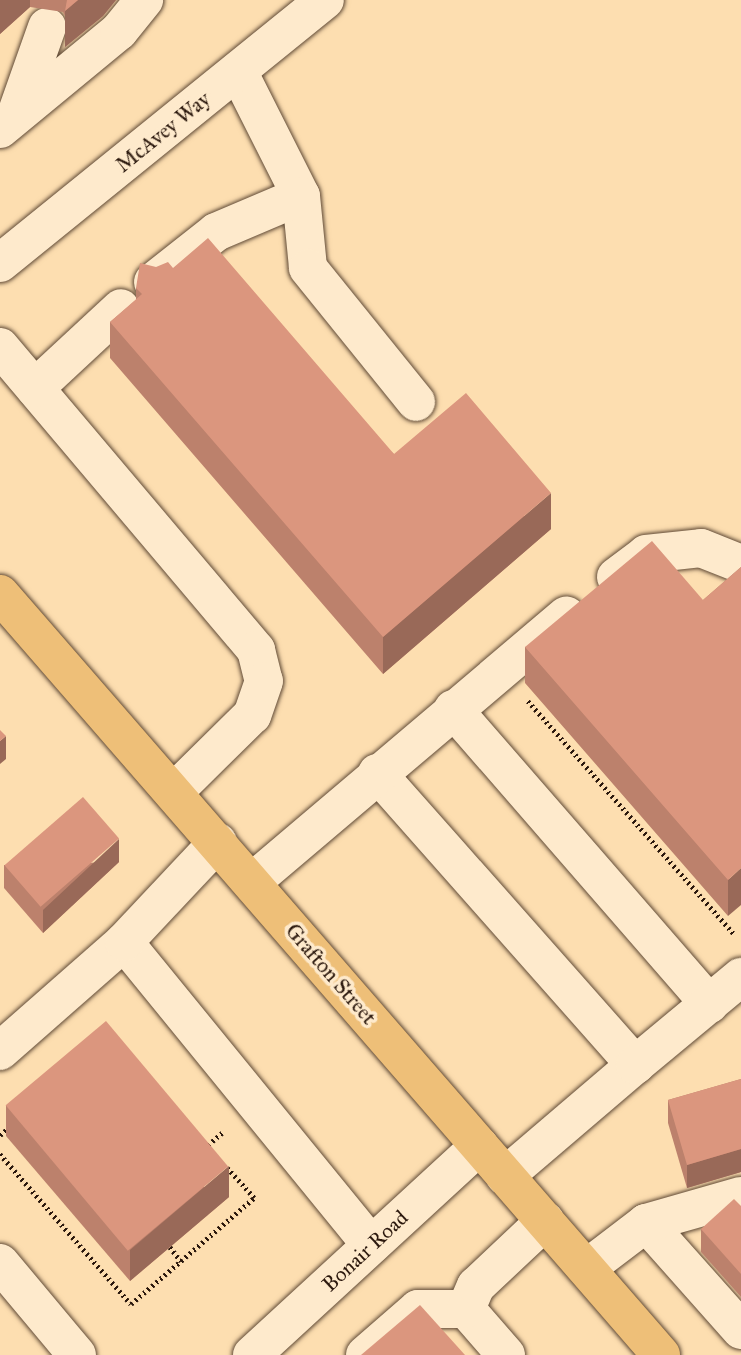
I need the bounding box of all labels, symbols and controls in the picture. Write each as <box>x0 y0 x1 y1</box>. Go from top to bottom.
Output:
street label: McAvey Way <box>111 86 215 178</box>
street label: Grafton Street <box>280 918 382 1030</box>
street label: Bonair Road <box>317 1205 413 1297</box>

